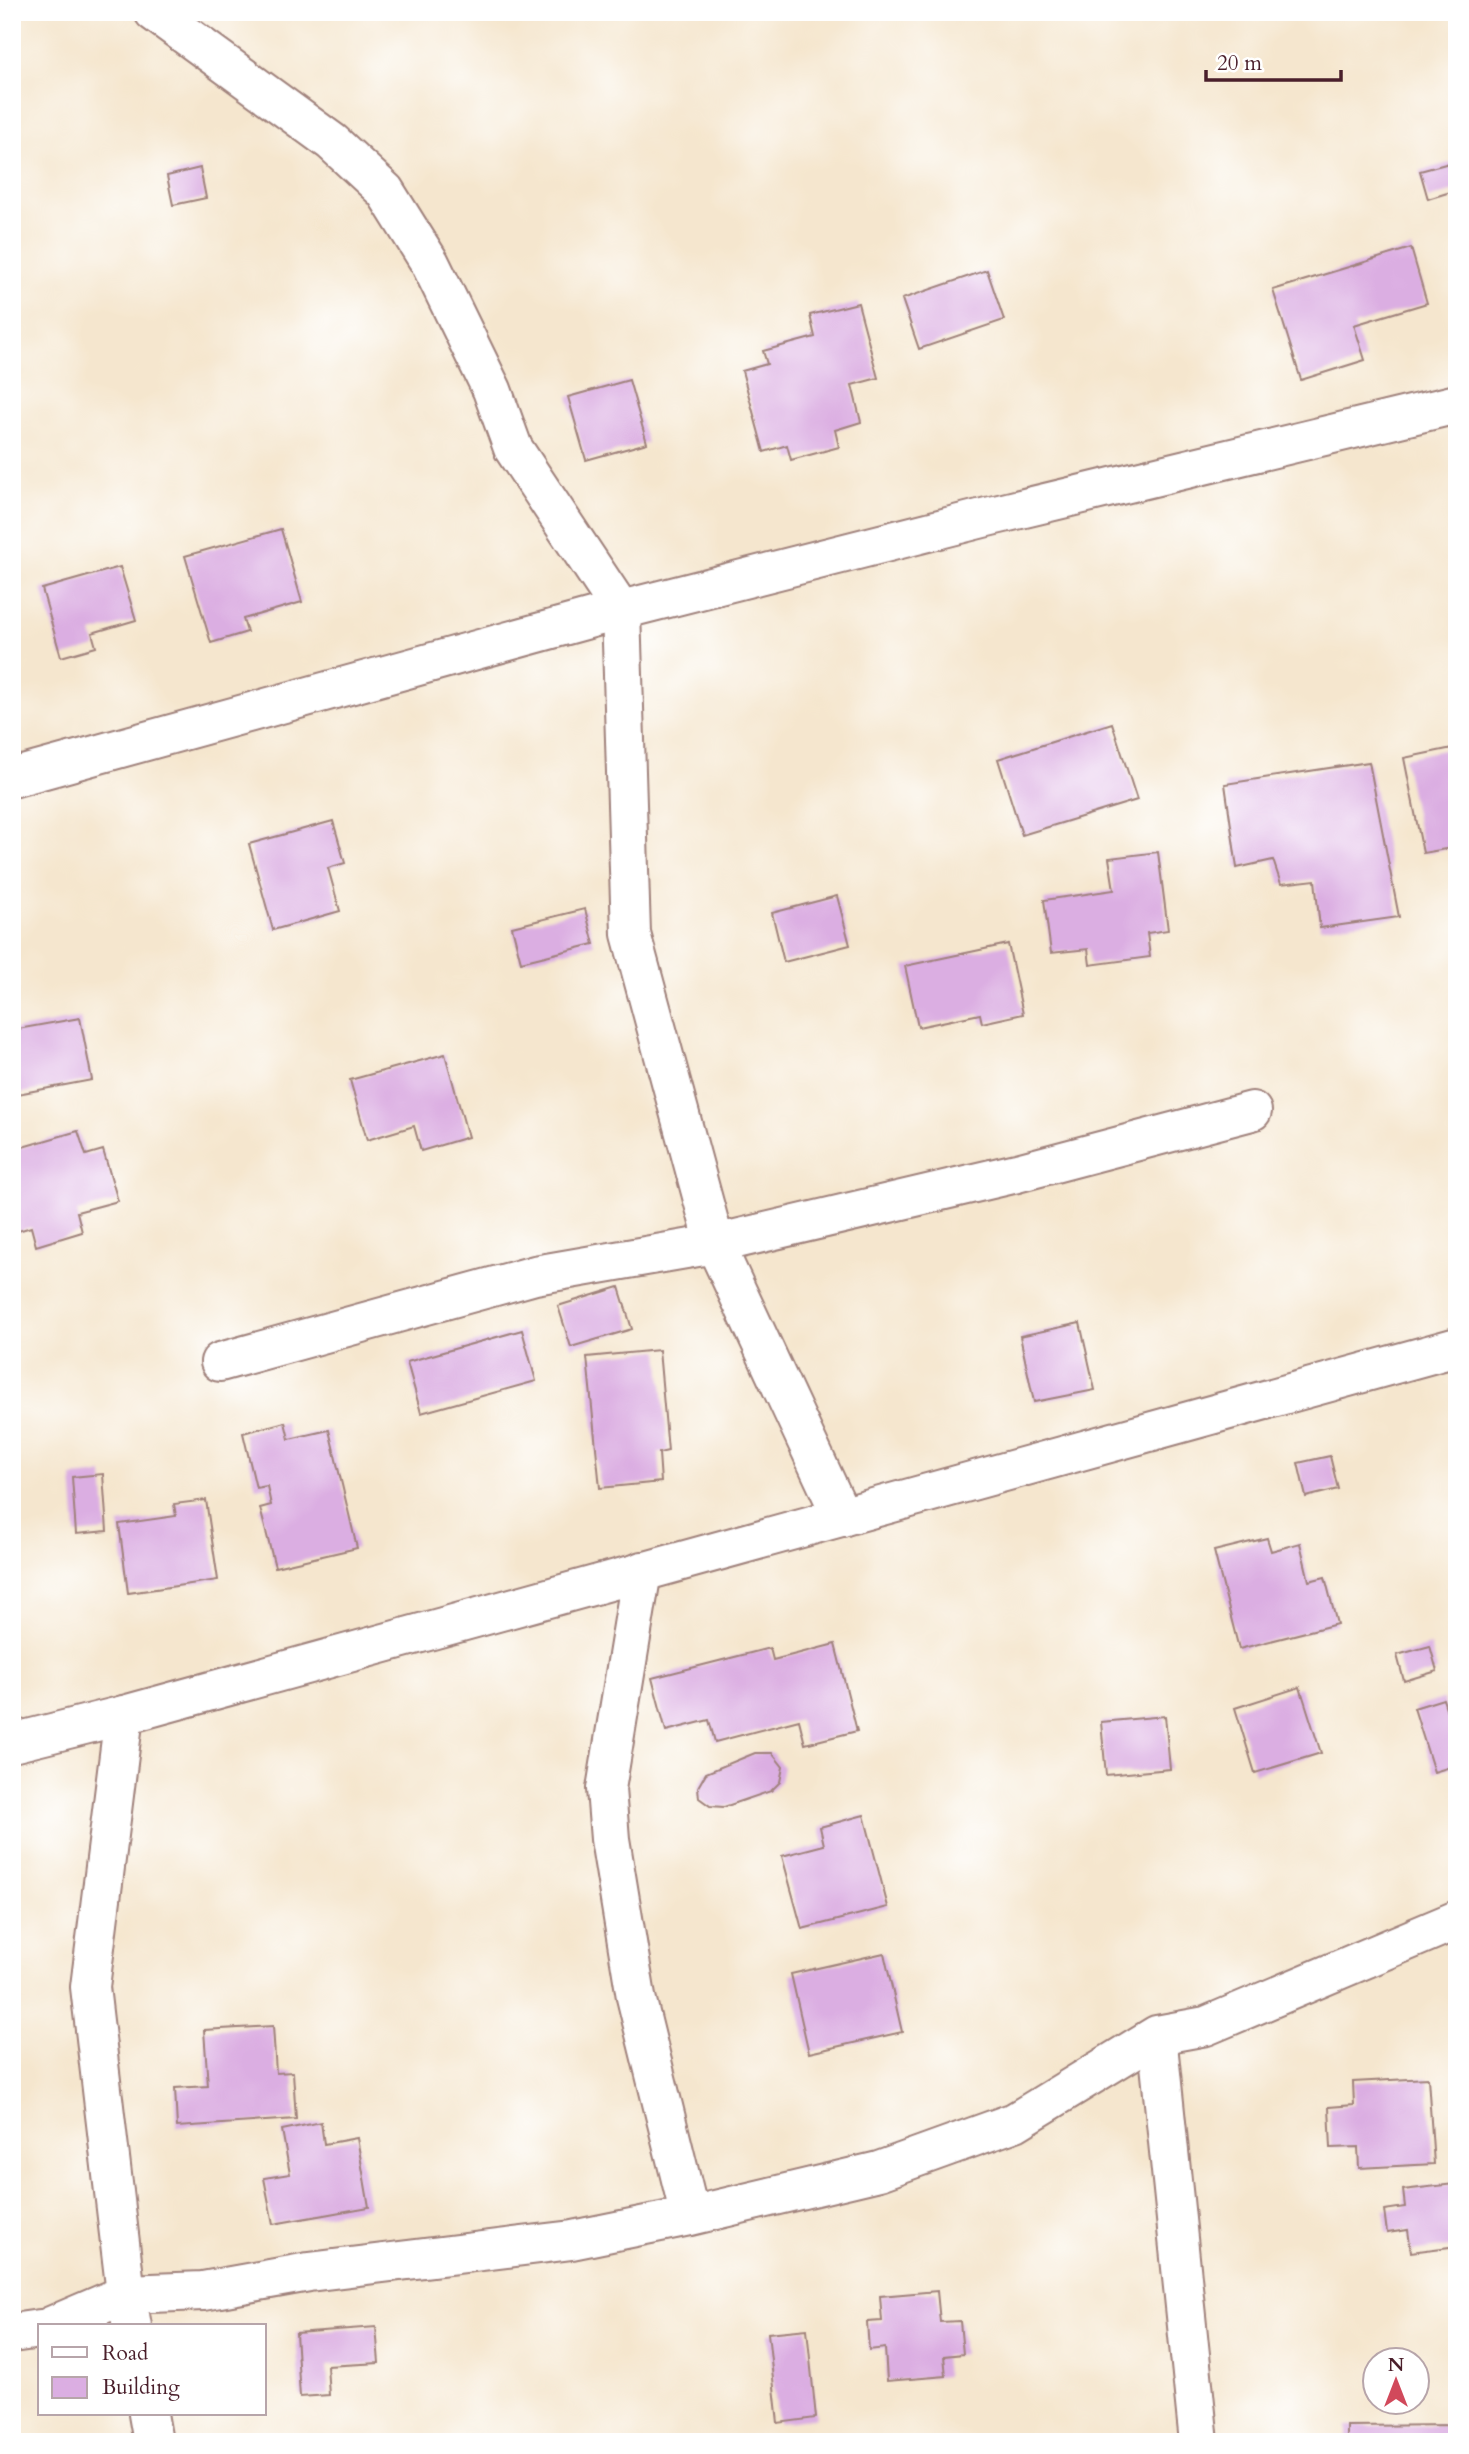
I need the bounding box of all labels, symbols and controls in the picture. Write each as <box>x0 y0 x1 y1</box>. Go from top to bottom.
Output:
scale bar <box>1206 38 1341 82</box>
text: 20 m <box>1217 49 1262 78</box>
legend <box>38 2324 266 2416</box>
text: Road <box>102 2339 148 2368</box>
north arrow <box>1360 2346 1430 2416</box>
text: N <box>1388 2352 1405 2378</box>
text: Building <box>102 2373 180 2402</box>

